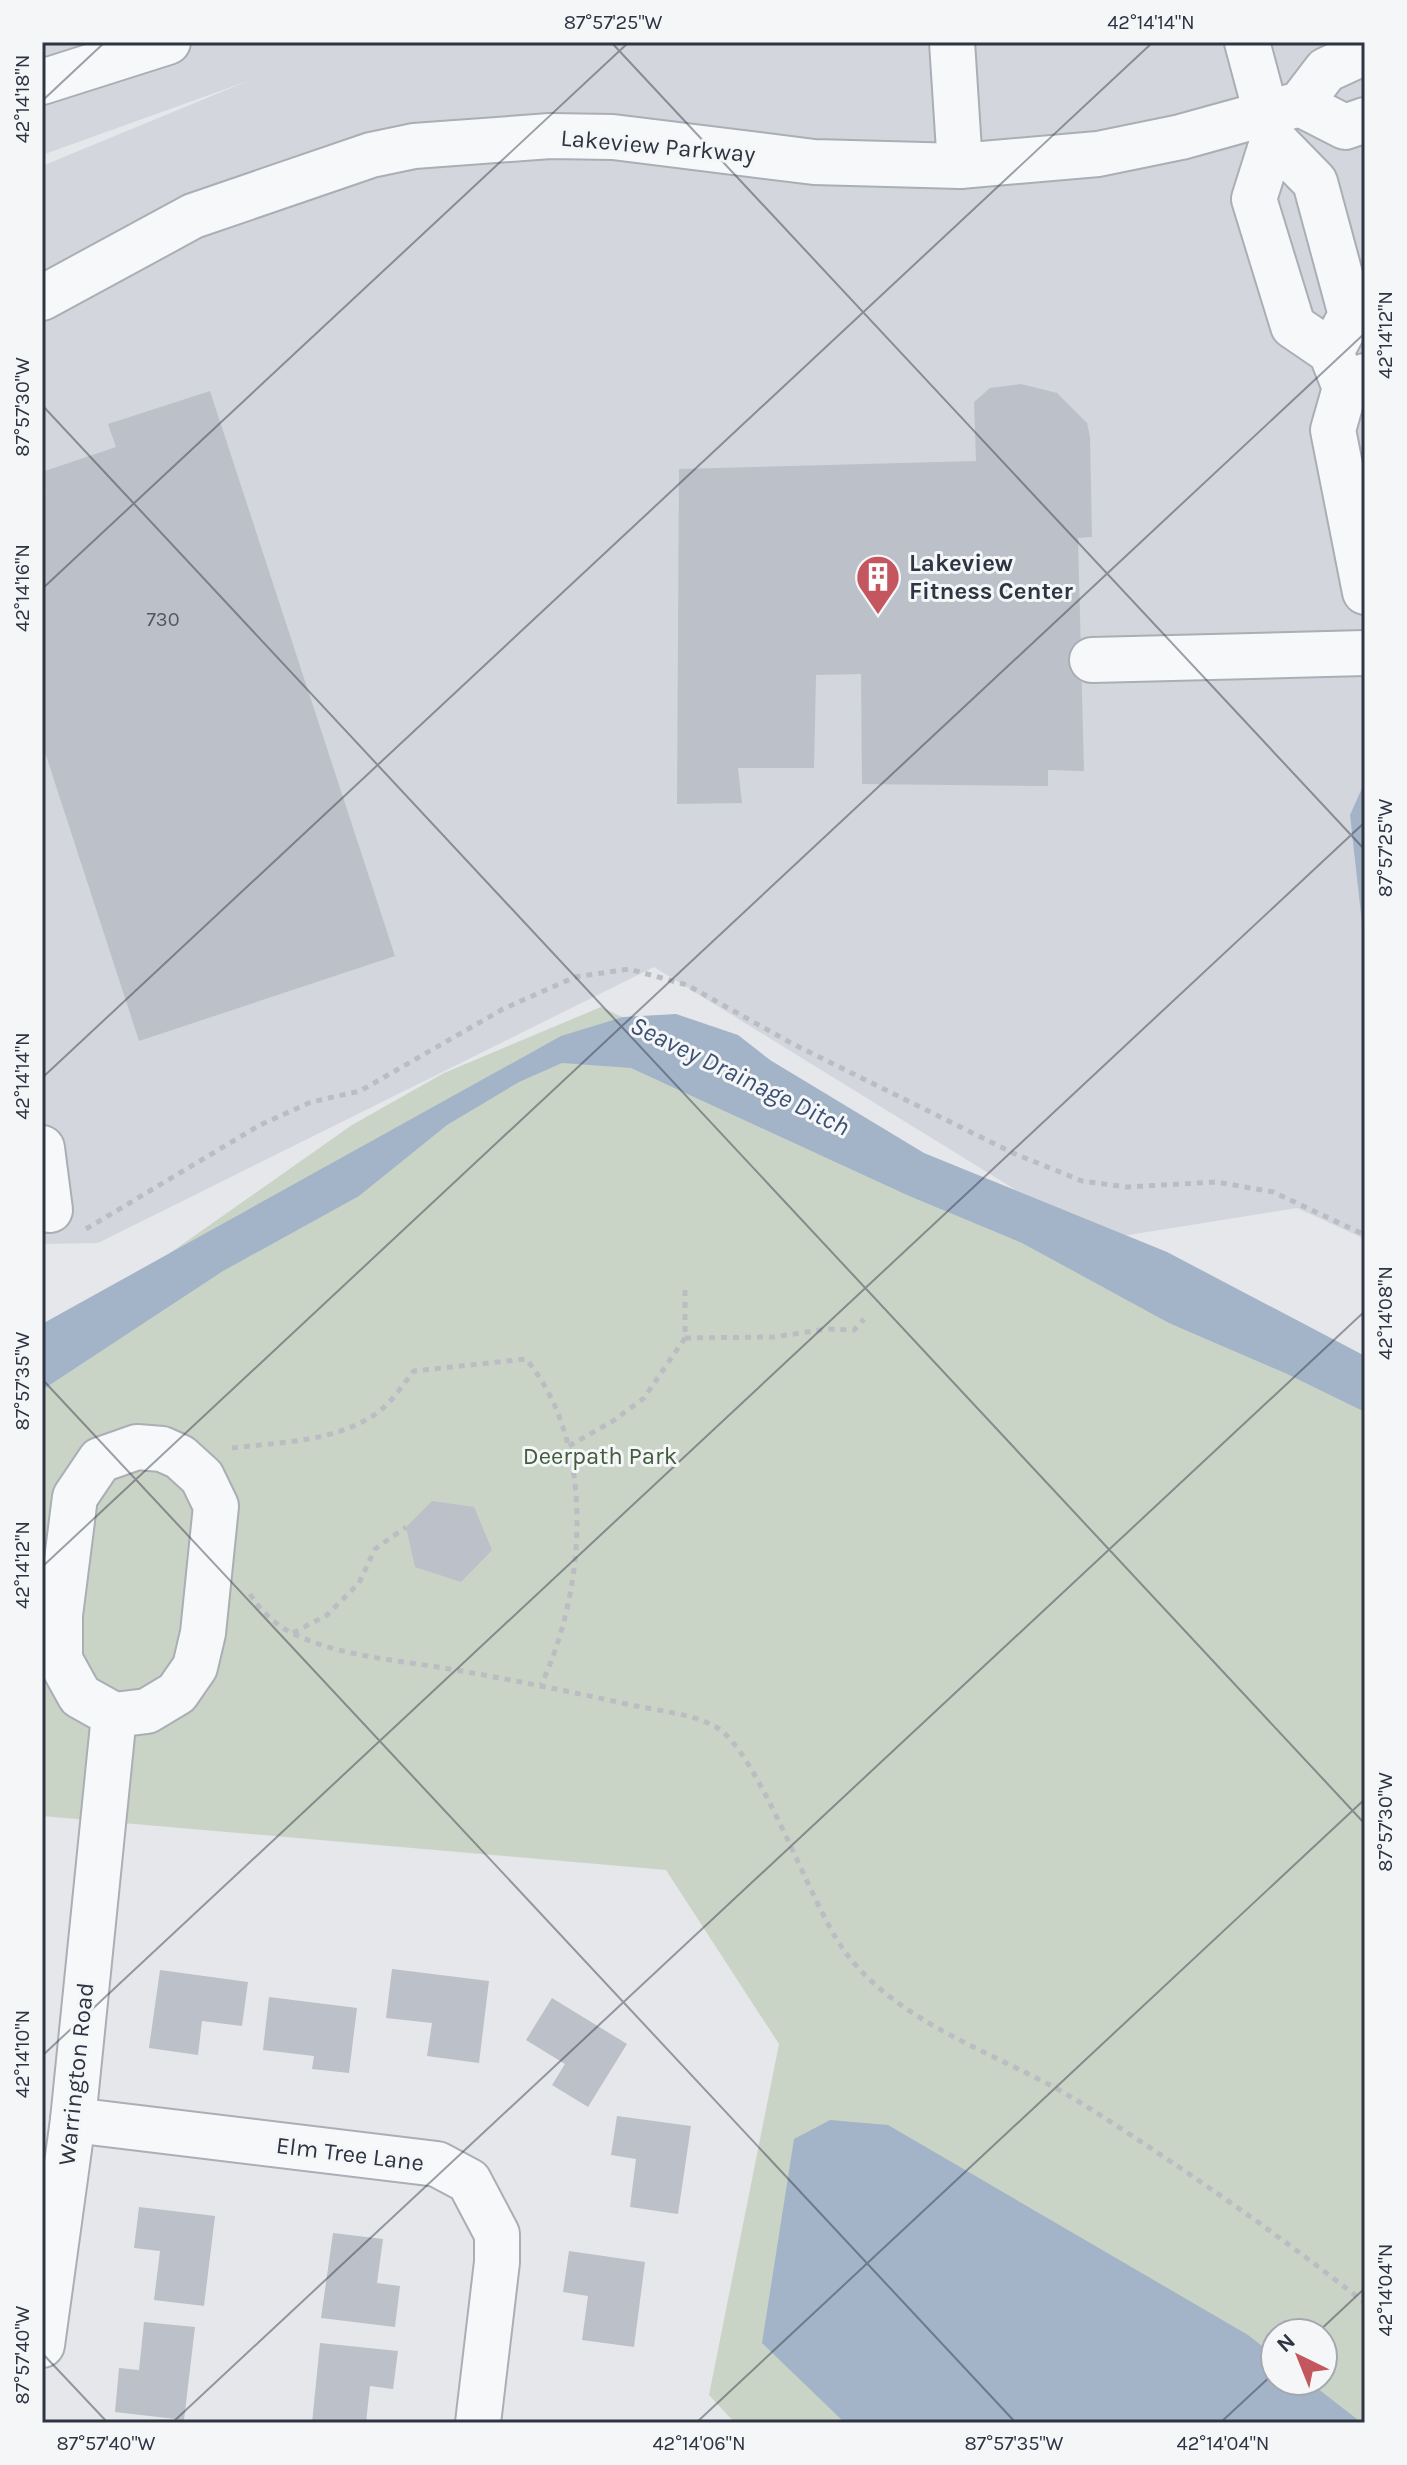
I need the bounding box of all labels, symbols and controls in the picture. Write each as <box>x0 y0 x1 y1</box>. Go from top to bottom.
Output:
text: 87°57'25"W <box>564 11 662 34</box>
text: 42°14'14"N <box>1107 11 1195 34</box>
text: 42°14'18"N <box>11 55 34 143</box>
street label: Lakeview Parkway <box>559 124 757 168</box>
text: 42°14'12"N <box>1374 291 1397 379</box>
text: 87°57'30"W <box>11 357 34 457</box>
text: 42°14'16"N <box>11 544 34 632</box>
place label: Lakeview Fitness Center <box>909 549 1074 605</box>
building icon: Lakeview Fitness Center <box>854 553 902 616</box>
house number: 730 <box>146 608 180 631</box>
text: 87°57'25"W <box>1374 799 1397 897</box>
water label: Seavey Drainage Ditch <box>625 1009 855 1143</box>
text: 42°14'14"N <box>11 1032 34 1120</box>
text: 42°14'08"N <box>1374 1266 1397 1360</box>
text: 87°57'35"W <box>11 1331 34 1430</box>
park label: Deerpath Park <box>523 1442 677 1470</box>
text: 42°14'12"N <box>11 1521 34 1609</box>
text: 87°57'30"W <box>1374 1772 1397 1872</box>
street label: Warrington Road <box>52 1981 100 2167</box>
text: 42°14'10"N <box>11 2010 34 2098</box>
street label: Elm Tree Lane <box>274 2131 426 2177</box>
text: 42°14'04"N <box>1374 2244 1397 2336</box>
text: 87°57'40"W <box>11 2305 34 2404</box>
north arrow <box>1259 2317 1339 2397</box>
text: N <box>1271 2328 1301 2358</box>
text: 87°57'40"W <box>57 2432 156 2455</box>
text: 42°14'06"N <box>652 2432 746 2455</box>
text: 87°57'35"W <box>965 2432 1064 2455</box>
text: 42°14'04"N <box>1177 2432 1269 2455</box>

